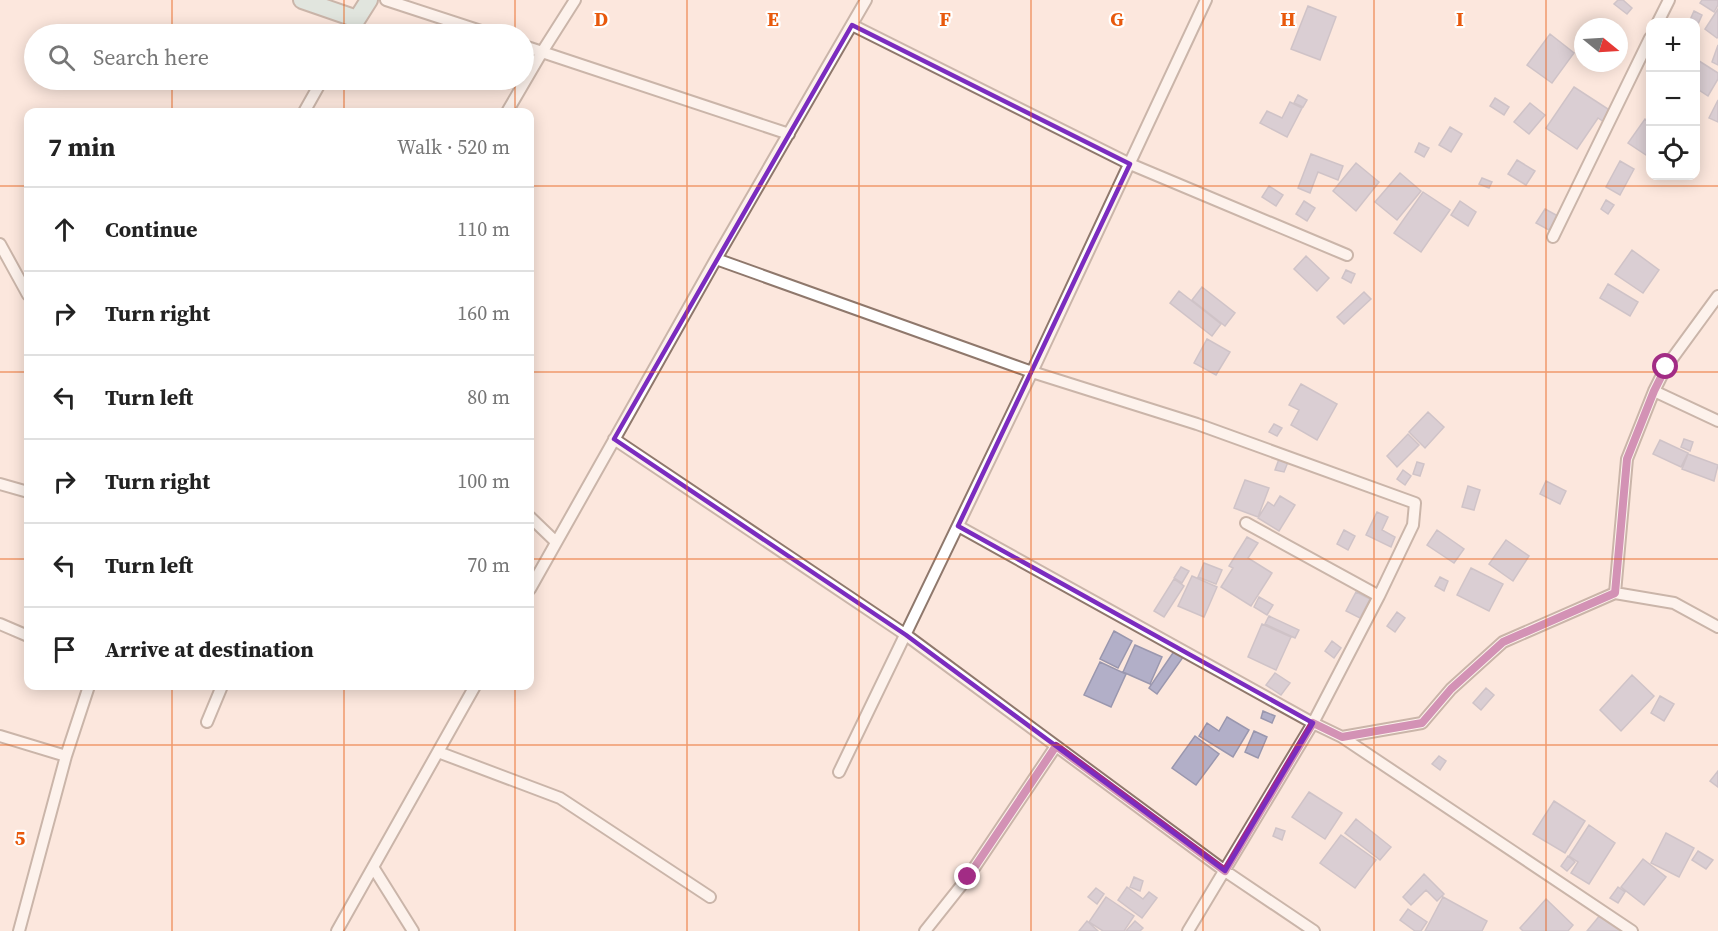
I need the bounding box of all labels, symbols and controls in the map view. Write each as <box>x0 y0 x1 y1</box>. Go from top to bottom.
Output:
text: D <box>594 5 608 33</box>
text: E <box>767 5 779 33</box>
text: F <box>939 5 951 33</box>
text: G <box>1110 5 1124 33</box>
text: H <box>1280 5 1296 33</box>
text: I <box>1456 5 1464 33</box>
north arrow <box>1574 18 1628 72</box>
map controls <box>1646 18 1700 180</box>
button: + <box>1646 18 1700 72</box>
search box <box>24 24 534 90</box>
icon: search <box>45 41 78 74</box>
text: Search here <box>93 42 209 72</box>
button: − <box>1646 72 1700 126</box>
button: locate <box>1646 126 1700 180</box>
text: 7 min <box>48 129 115 165</box>
text: Walk · 520 m <box>397 133 510 161</box>
icon: ahead <box>48 213 81 246</box>
text: Continue <box>105 214 198 244</box>
text: 110 m <box>457 215 510 243</box>
icon: right <box>48 297 81 330</box>
text: Turn right <box>105 298 210 328</box>
text: 160 m <box>457 299 510 327</box>
route start <box>1652 353 1678 379</box>
icon: left <box>48 381 81 414</box>
text: Turn left <box>105 382 193 412</box>
text: 80 m <box>467 383 510 411</box>
icon: right <box>48 465 81 498</box>
text: Turn right <box>105 466 210 496</box>
text: 100 m <box>457 467 510 495</box>
icon: left <box>48 549 81 582</box>
text: Turn left <box>105 550 193 580</box>
text: 70 m <box>467 551 510 579</box>
icon: arrive <box>48 633 81 666</box>
text: Arrive at destination <box>105 634 314 664</box>
text: 5 <box>15 824 26 852</box>
route end <box>954 863 980 889</box>

